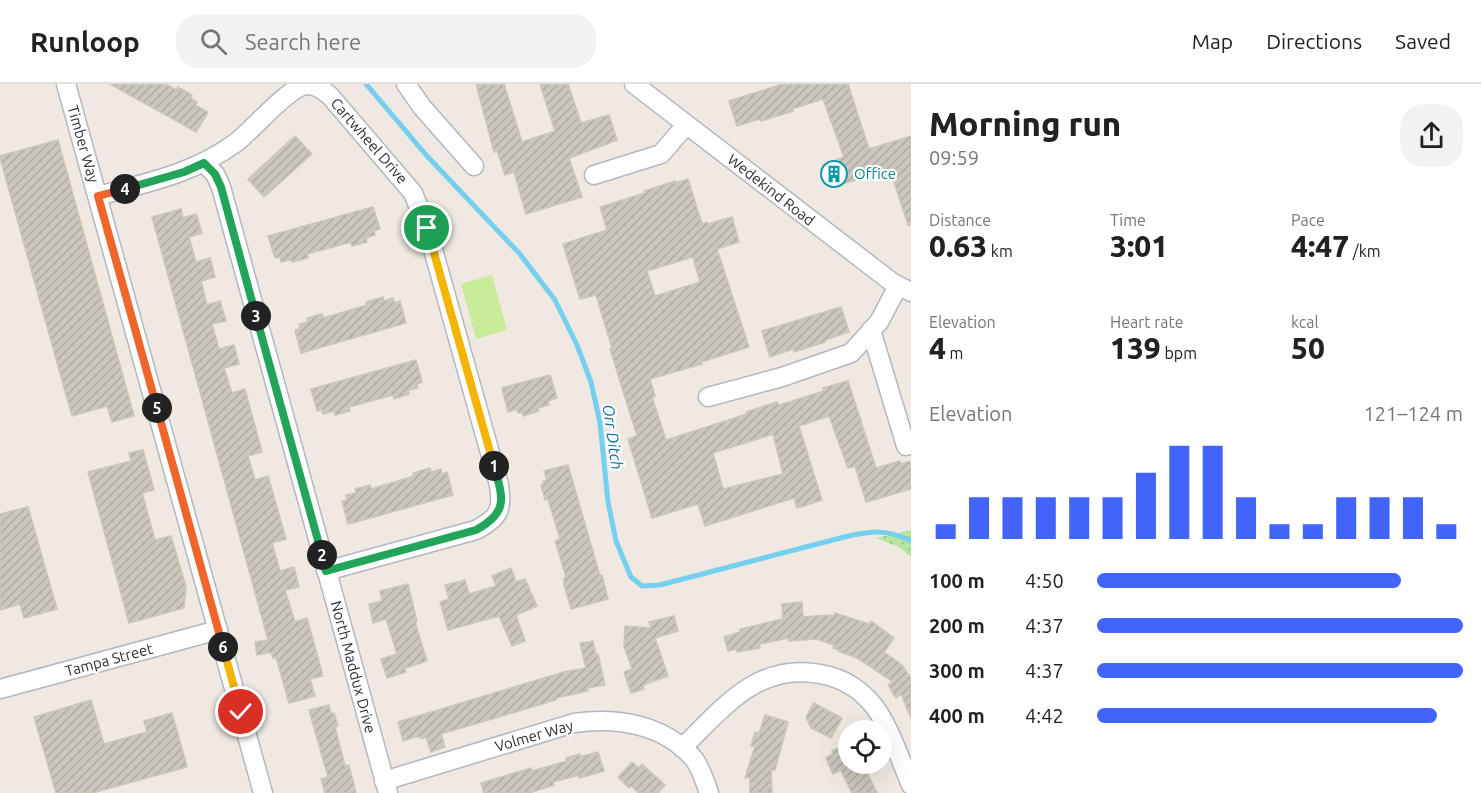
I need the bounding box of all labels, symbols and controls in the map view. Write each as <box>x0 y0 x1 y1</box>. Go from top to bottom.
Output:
search box <box>176 14 596 68</box>
icon: search <box>197 25 230 58</box>
text: Runloop <box>30 26 140 57</box>
text: Search here <box>245 29 361 54</box>
text: Map <box>1192 29 1233 53</box>
text: Directions <box>1266 29 1362 53</box>
text: Saved <box>1395 29 1451 53</box>
street label: Cartwheel Drive <box>327 94 411 187</box>
street label: Timber Way <box>64 103 103 185</box>
button: share <box>1400 104 1463 167</box>
text: Morning run <box>929 105 1121 142</box>
text: 09:59 <box>929 146 979 169</box>
street label: Wedekind Road <box>724 150 818 229</box>
building icon: Office <box>819 159 849 189</box>
place label: Office <box>854 165 896 182</box>
pin: 4 <box>110 174 140 204</box>
text: 4 <box>120 180 130 198</box>
pin <box>401 202 452 253</box>
icon: arrive <box>410 211 443 244</box>
text: Distance <box>929 211 991 229</box>
text: Time <box>1110 211 1146 229</box>
text: Pace <box>1291 211 1325 229</box>
text: 0.63 <box>929 229 987 263</box>
text: 3:01 <box>1110 229 1168 263</box>
text: 4:47 <box>1291 229 1349 263</box>
text: km <box>987 242 1013 260</box>
text: /km <box>1349 242 1381 260</box>
pin: 3 <box>241 301 271 331</box>
text: 3 <box>251 307 261 325</box>
text: Elevation <box>929 313 996 331</box>
text: Heart rate <box>1110 313 1184 331</box>
text: kcal <box>1291 313 1319 331</box>
text: 4 <box>929 331 946 365</box>
text: 139 <box>1110 331 1161 365</box>
text: 50 <box>1291 331 1325 365</box>
text: m <box>946 344 963 362</box>
text: bpm <box>1161 344 1197 362</box>
pin: 5 <box>142 393 172 423</box>
text: 5 <box>152 399 162 417</box>
text: Elevation <box>929 402 1012 425</box>
text: 121–124 m <box>1364 402 1463 425</box>
water label: Orr Ditch <box>600 403 626 471</box>
pin: 1 <box>479 451 509 481</box>
text: 1 <box>489 457 499 475</box>
pin: 2 <box>307 540 337 570</box>
text: 2 <box>317 546 327 564</box>
text: 100 m <box>929 569 985 592</box>
text: 4:50 <box>1025 569 1064 592</box>
street label: North Maddux Drive <box>328 599 379 735</box>
text: 200 m <box>929 614 985 637</box>
text: 4:37 <box>1025 614 1064 637</box>
pin: 6 <box>208 632 238 662</box>
text: 6 <box>218 638 228 656</box>
street label: Tampa Street <box>63 640 155 679</box>
text: 300 m <box>929 659 985 682</box>
text: 4:37 <box>1025 659 1064 682</box>
pin <box>215 686 266 737</box>
icon: check <box>224 695 257 728</box>
text: 400 m <box>929 704 985 727</box>
text: 4:42 <box>1025 704 1064 727</box>
street label: Volmer Way <box>493 716 575 755</box>
map controls <box>838 720 892 774</box>
button: locate <box>838 720 892 774</box>

